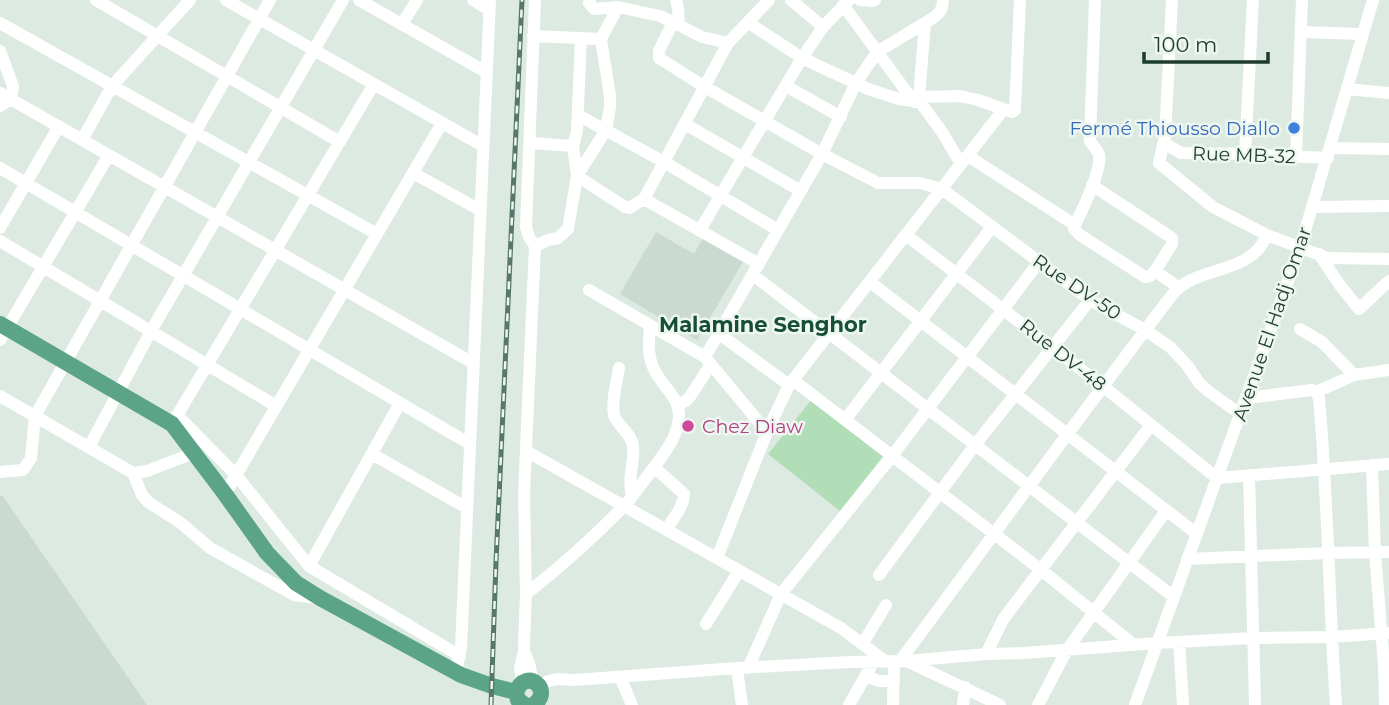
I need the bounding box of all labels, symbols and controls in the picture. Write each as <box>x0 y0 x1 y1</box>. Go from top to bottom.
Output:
scale bar <box>1144 21 1268 65</box>
text: 100 m <box>1154 32 1217 57</box>
place label: Fermé Thiousso Diallo <box>1070 117 1280 140</box>
marker: Fermé Thiousso Diallo <box>1286 120 1302 136</box>
street label: Rue MB-32 <box>1192 142 1296 168</box>
street label: Avenue El Hadj Omar <box>1228 224 1316 424</box>
street label: Rue DV-50 <box>1028 249 1126 325</box>
district label: Malamine Senghor <box>659 312 867 337</box>
street label: Rue DV-48 <box>1015 314 1111 396</box>
place label: Chez Diaw <box>702 415 803 438</box>
marker: Chez Diaw <box>680 418 696 434</box>

